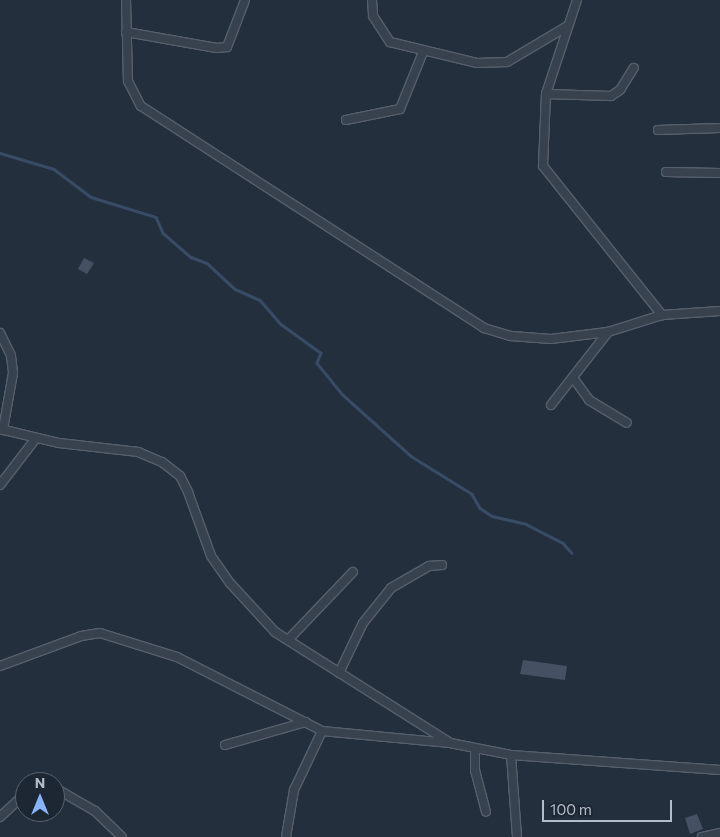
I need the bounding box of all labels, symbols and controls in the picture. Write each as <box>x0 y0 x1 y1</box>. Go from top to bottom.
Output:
north arrow <box>15 772 65 822</box>
text: N <box>35 774 45 791</box>
scale bar <box>545 790 675 822</box>
text: 100 m <box>550 800 592 818</box>

